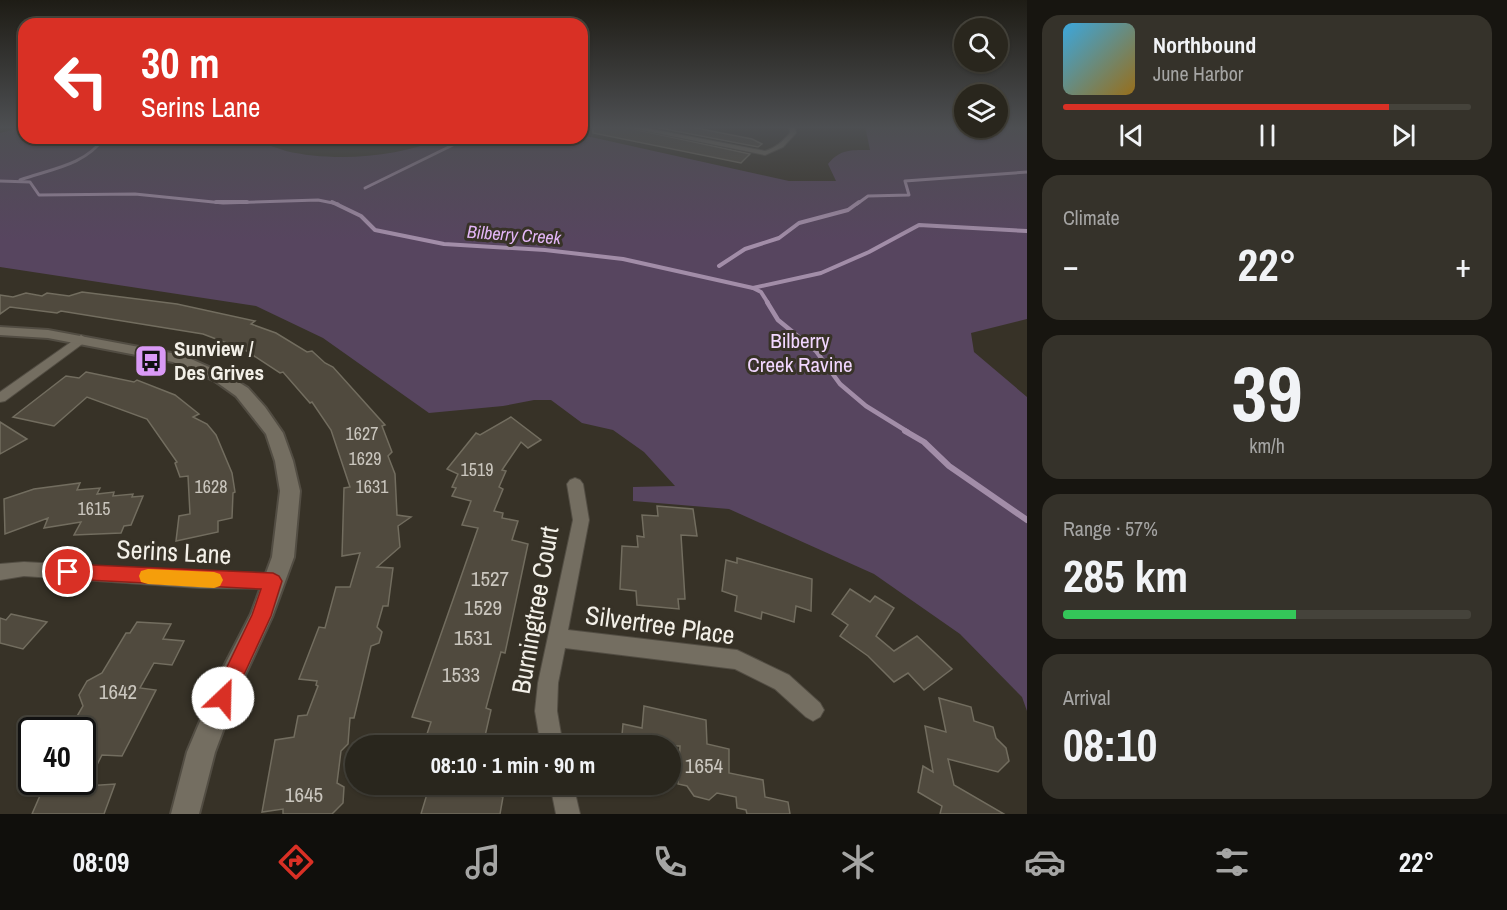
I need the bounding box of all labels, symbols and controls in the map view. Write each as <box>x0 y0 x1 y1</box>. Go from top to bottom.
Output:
map controls <box>954 18 1008 138</box>
button: search <box>954 18 1008 72</box>
text: Northbound <box>1153 30 1256 60</box>
text: 30 m <box>141 35 220 91</box>
icon: left <box>42 42 120 120</box>
text: June Harbor <box>1153 60 1243 87</box>
button: layers <box>954 84 1008 138</box>
text: Serins Lane <box>141 89 260 125</box>
icon: previous <box>1115 119 1148 152</box>
icon: pause <box>1251 119 1284 152</box>
icon: next <box>1387 119 1420 152</box>
text: Climate <box>1063 204 1120 231</box>
water label: Bilberry Creek <box>466 219 563 250</box>
text: 22° <box>1237 234 1297 295</box>
text: − <box>1063 243 1079 287</box>
text: + <box>1455 243 1471 287</box>
park label: Bilberry Creek Ravine <box>747 326 853 379</box>
place label: Sunview / Des Grives <box>174 334 264 387</box>
text: 39 <box>1231 340 1303 445</box>
bus stop icon: Sunview / Des Grives <box>133 343 169 379</box>
house number: 1627 <box>346 421 378 446</box>
text: km/h <box>1249 432 1285 459</box>
house number: 1629 <box>349 446 381 471</box>
house number: 1519 <box>461 457 493 482</box>
house number: 1628 <box>195 474 227 499</box>
house number: 1631 <box>356 474 389 499</box>
house number: 1615 <box>78 496 110 521</box>
text: Range · 57% <box>1063 515 1158 542</box>
street label: Burningtree Court <box>503 523 566 696</box>
street label: Serins Lane <box>116 531 232 572</box>
text: 285 km <box>1063 545 1188 606</box>
pin <box>42 546 93 597</box>
icon: arrive <box>51 555 84 588</box>
house number: 1527 <box>471 564 509 593</box>
house number: 1529 <box>464 593 502 622</box>
street label: Silvertree Place <box>583 597 737 652</box>
house number: 1531 <box>454 623 493 652</box>
house number: 1533 <box>442 660 480 689</box>
position arrow <box>191 666 255 730</box>
house number: 1642 <box>99 677 137 706</box>
text: Arrival <box>1063 684 1110 711</box>
text: 08:10 <box>1063 714 1157 775</box>
speed limit sign: 40 <box>18 717 96 795</box>
text: 08:10 · 1 min · 90 m <box>431 750 595 780</box>
house number: 1654 <box>685 751 724 780</box>
house number: 1645 <box>285 780 323 809</box>
icon: directions <box>275 841 317 883</box>
icon: music <box>462 841 504 883</box>
icon: phone <box>649 841 691 883</box>
icon: climate <box>837 841 879 883</box>
icon: car <box>1024 841 1066 883</box>
icon: filters <box>1211 841 1253 883</box>
text: 08:09 <box>73 844 129 880</box>
text: 22° <box>1399 844 1434 880</box>

